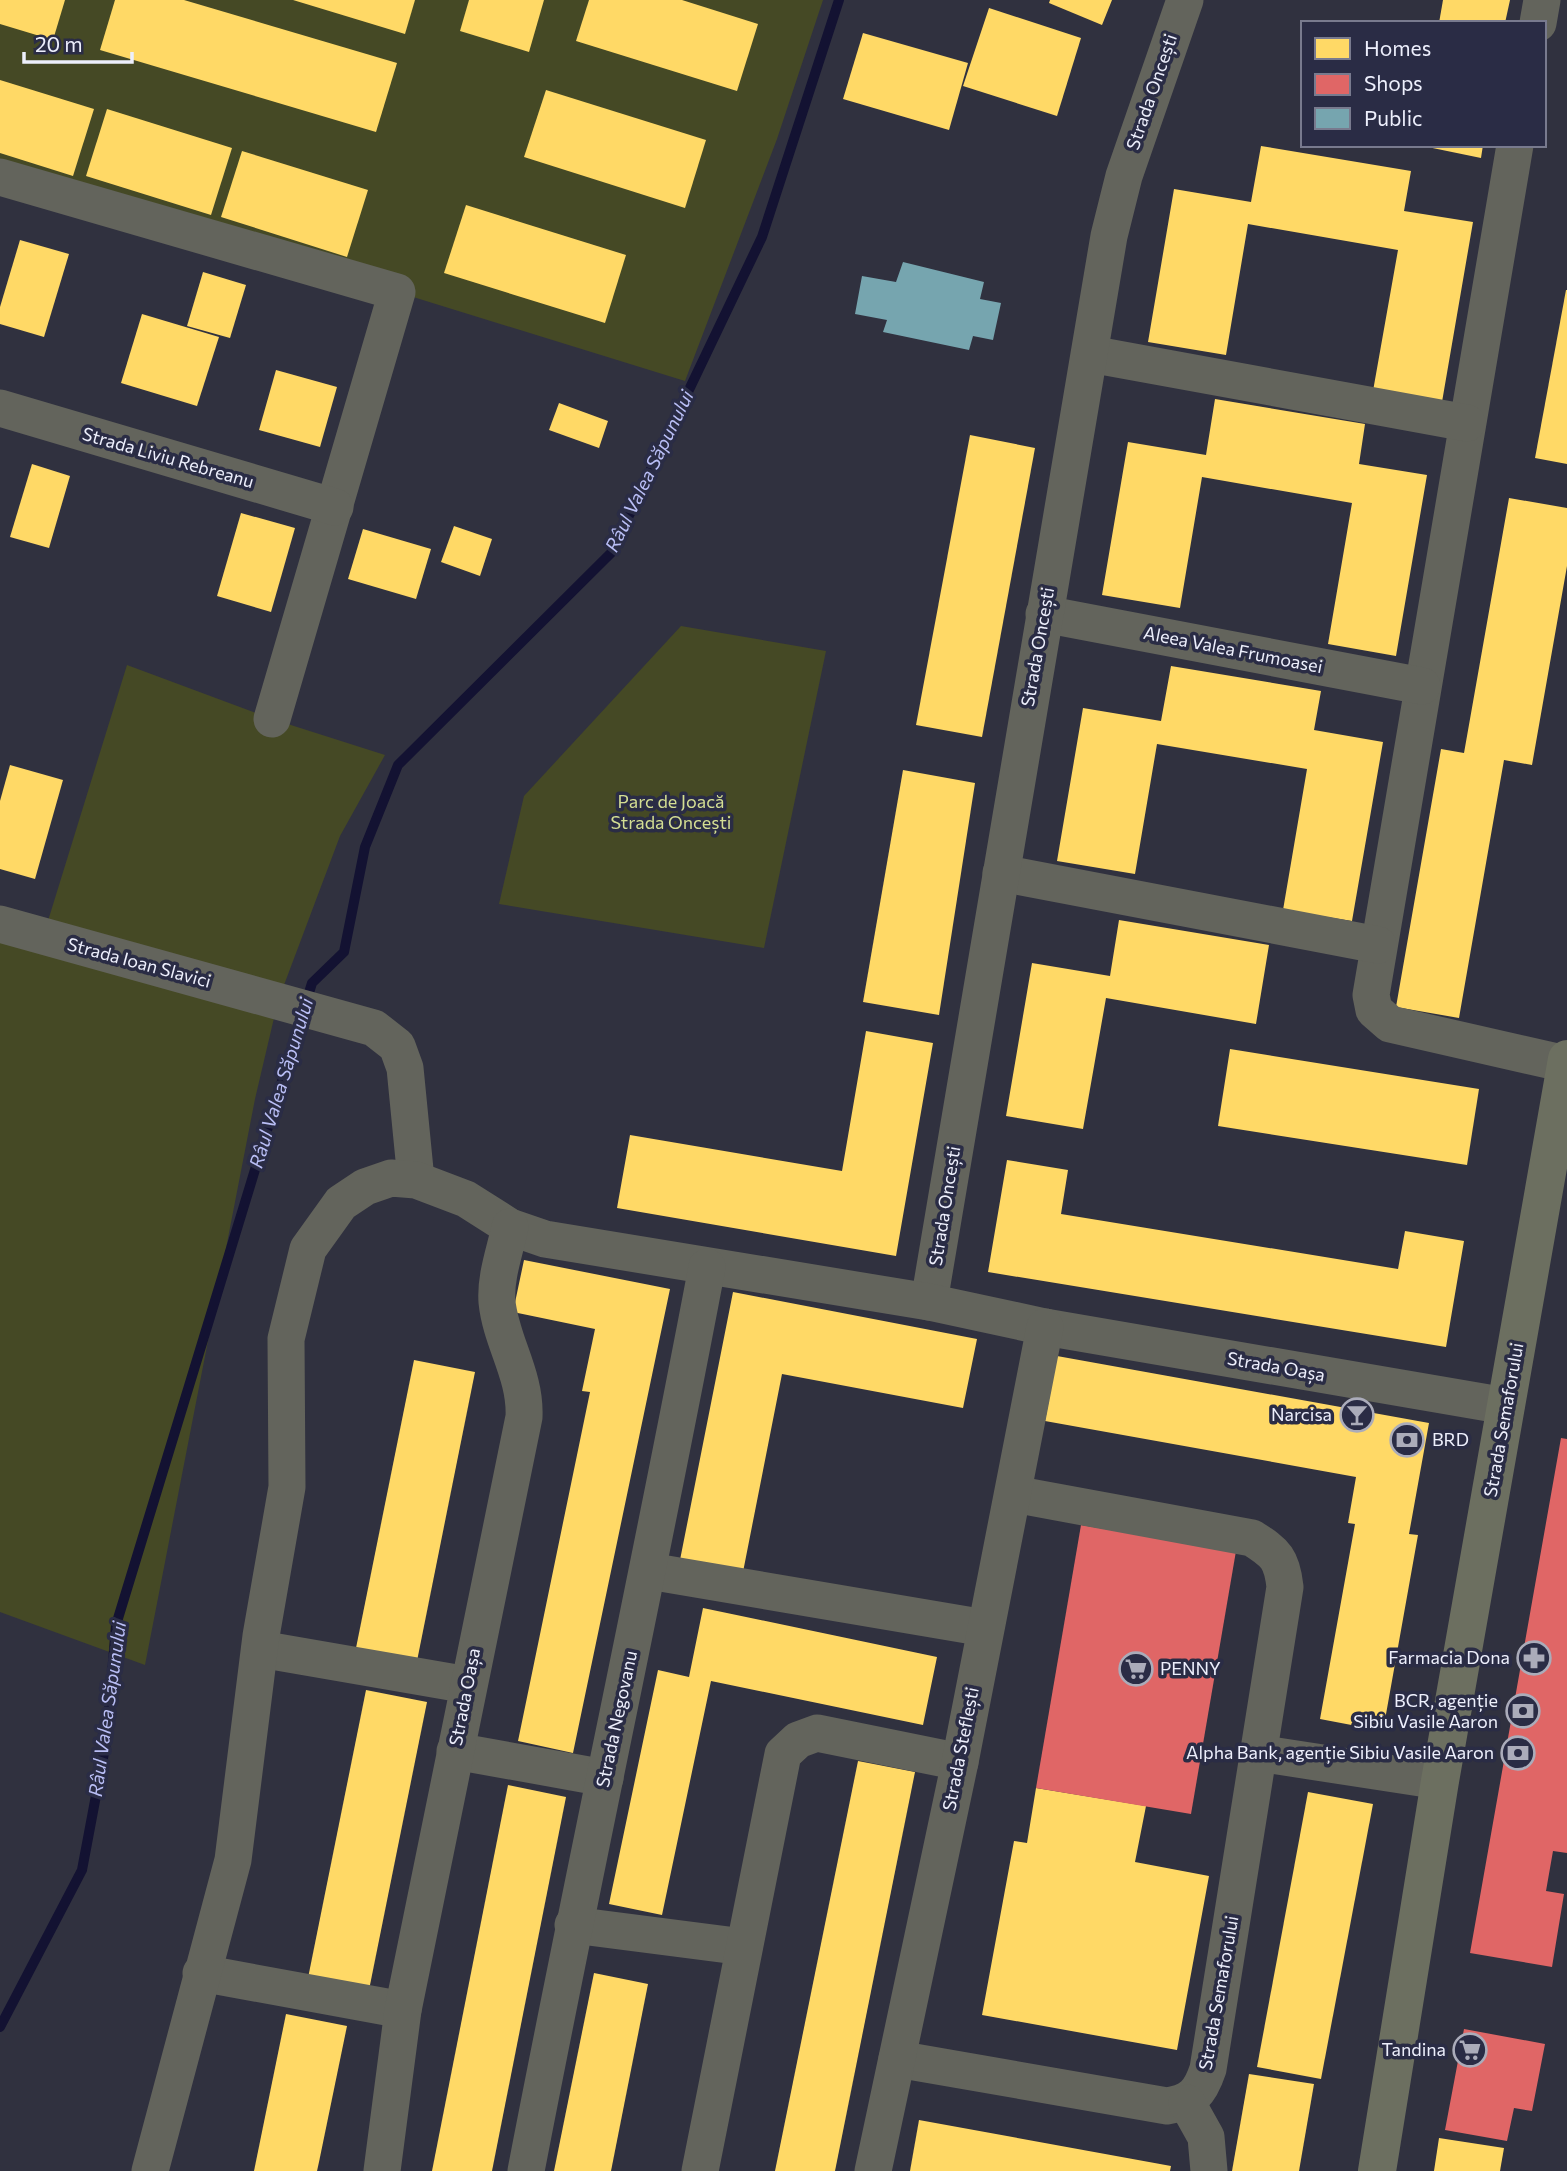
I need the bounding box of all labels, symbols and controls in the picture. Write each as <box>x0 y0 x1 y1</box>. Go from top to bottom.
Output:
scale bar <box>24 21 133 65</box>
legend <box>1301 21 1546 147</box>
text: 20 m <box>35 31 83 56</box>
street label: Strada Oncești <box>1121 31 1182 153</box>
text: Homes <box>1364 35 1431 60</box>
text: Shops <box>1364 70 1423 95</box>
text: Public <box>1364 105 1422 130</box>
water label: Râul Valea Săpunului <box>599 385 698 555</box>
street label: Strada Liviu Rebreanu <box>80 422 257 492</box>
street label: Strada Oncești <box>1016 585 1059 708</box>
street label: Aleea Valea Frumoasei <box>1142 621 1325 677</box>
park label: Parc de Joacă Strada Oncești <box>610 790 732 834</box>
street label: Strada Ioan Slavici <box>65 932 214 992</box>
water label: Râul Valea Săpunului <box>244 994 318 1171</box>
street label: Strada Oncești <box>924 1144 965 1267</box>
street label: Strada Semaforului <box>1479 1341 1527 1499</box>
street label: Strada Oașa <box>1225 1347 1327 1386</box>
bar icon: Narcisa <box>1338 1396 1376 1434</box>
place label: Narcisa <box>1271 1403 1332 1425</box>
bank icon: BRD <box>1388 1421 1426 1459</box>
place label: BRD <box>1432 1428 1469 1450</box>
water label: Râul Valea Săpunului <box>83 1619 130 1798</box>
pharmacy icon: Farmacia Dona <box>1515 1639 1553 1677</box>
street label: Strada Oașa <box>444 1646 485 1748</box>
place label: Farmacia Dona <box>1388 1646 1510 1668</box>
street label: Strada Negovanu <box>591 1648 641 1789</box>
supermarket icon: PENNY <box>1117 1650 1155 1688</box>
place label: PENNY <box>1160 1657 1221 1679</box>
street label: Strada Steflești <box>937 1685 984 1813</box>
place label: BCR, agenție Sibiu Vasile Aaron <box>1353 1689 1498 1732</box>
bank icon: BCR, agenție Sibiu Vasile Aaron <box>1504 1692 1542 1730</box>
bank icon: Alpha Bank, agenție Sibiu Vasile Aaron <box>1499 1734 1537 1772</box>
place label: Alpha Bank, agenție Sibiu Vasile Aaron <box>1186 1741 1494 1764</box>
street label: Strada Semaforului <box>1194 1914 1242 2072</box>
supermarket icon: Tandina <box>1451 2031 1489 2069</box>
place label: Tandina <box>1382 2038 1446 2060</box>

